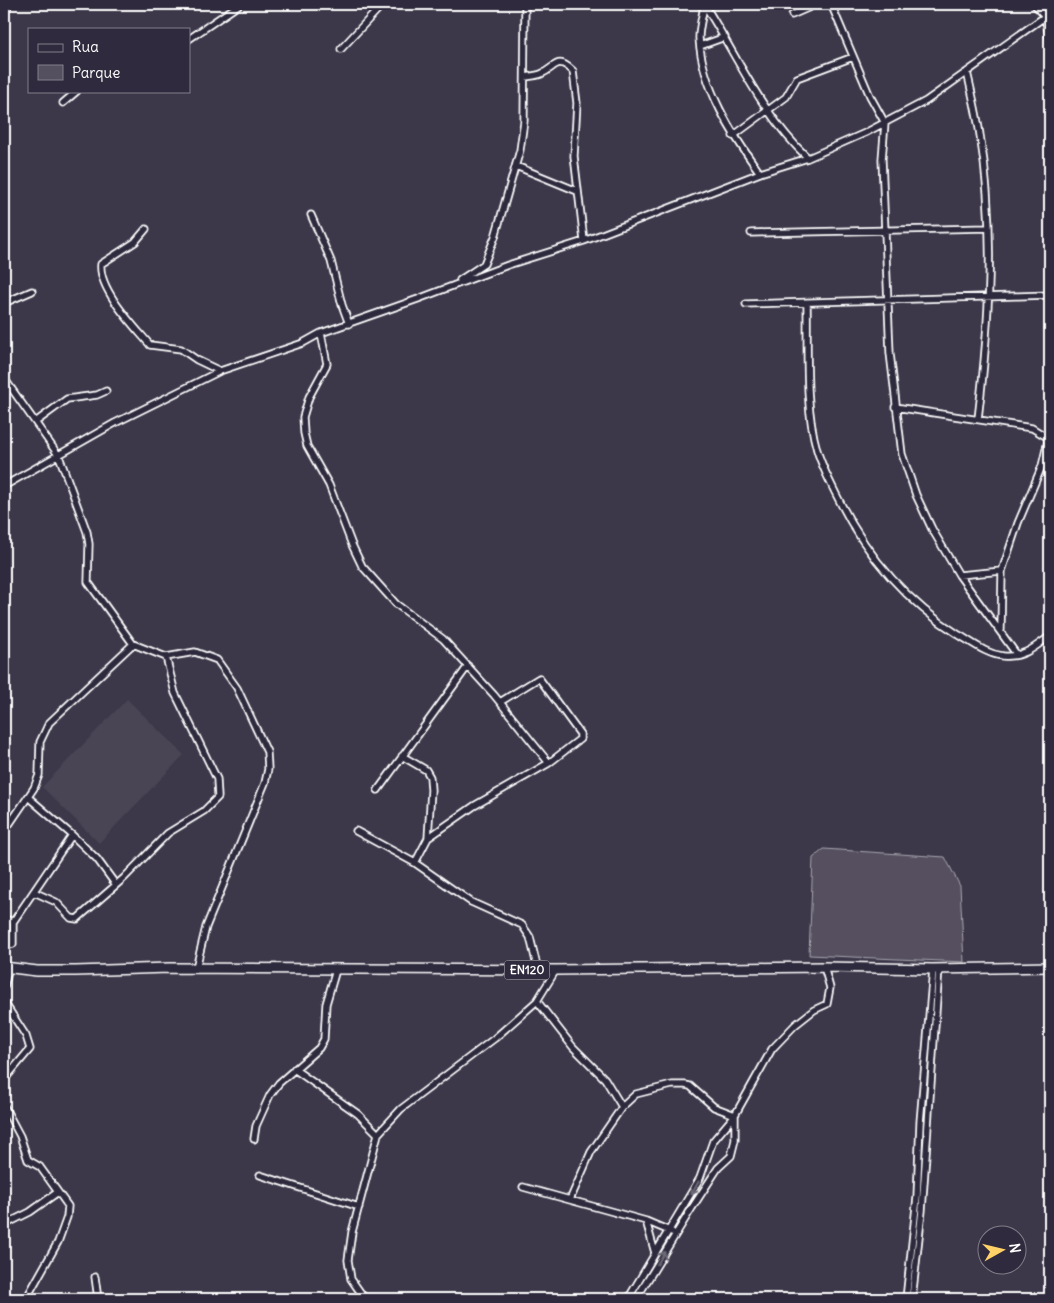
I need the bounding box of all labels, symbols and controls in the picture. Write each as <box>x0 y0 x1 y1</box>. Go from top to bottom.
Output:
legend <box>28 28 190 92</box>
text: Rua <box>72 37 99 56</box>
text: Parque <box>72 63 120 82</box>
road number: EN120 <box>504 960 550 980</box>
one-way arrow <box>690 1180 700 1195</box>
north arrow <box>976 1226 1026 1276</box>
text: N <box>1005 1242 1024 1254</box>
one-way arrow <box>657 1251 667 1265</box>

